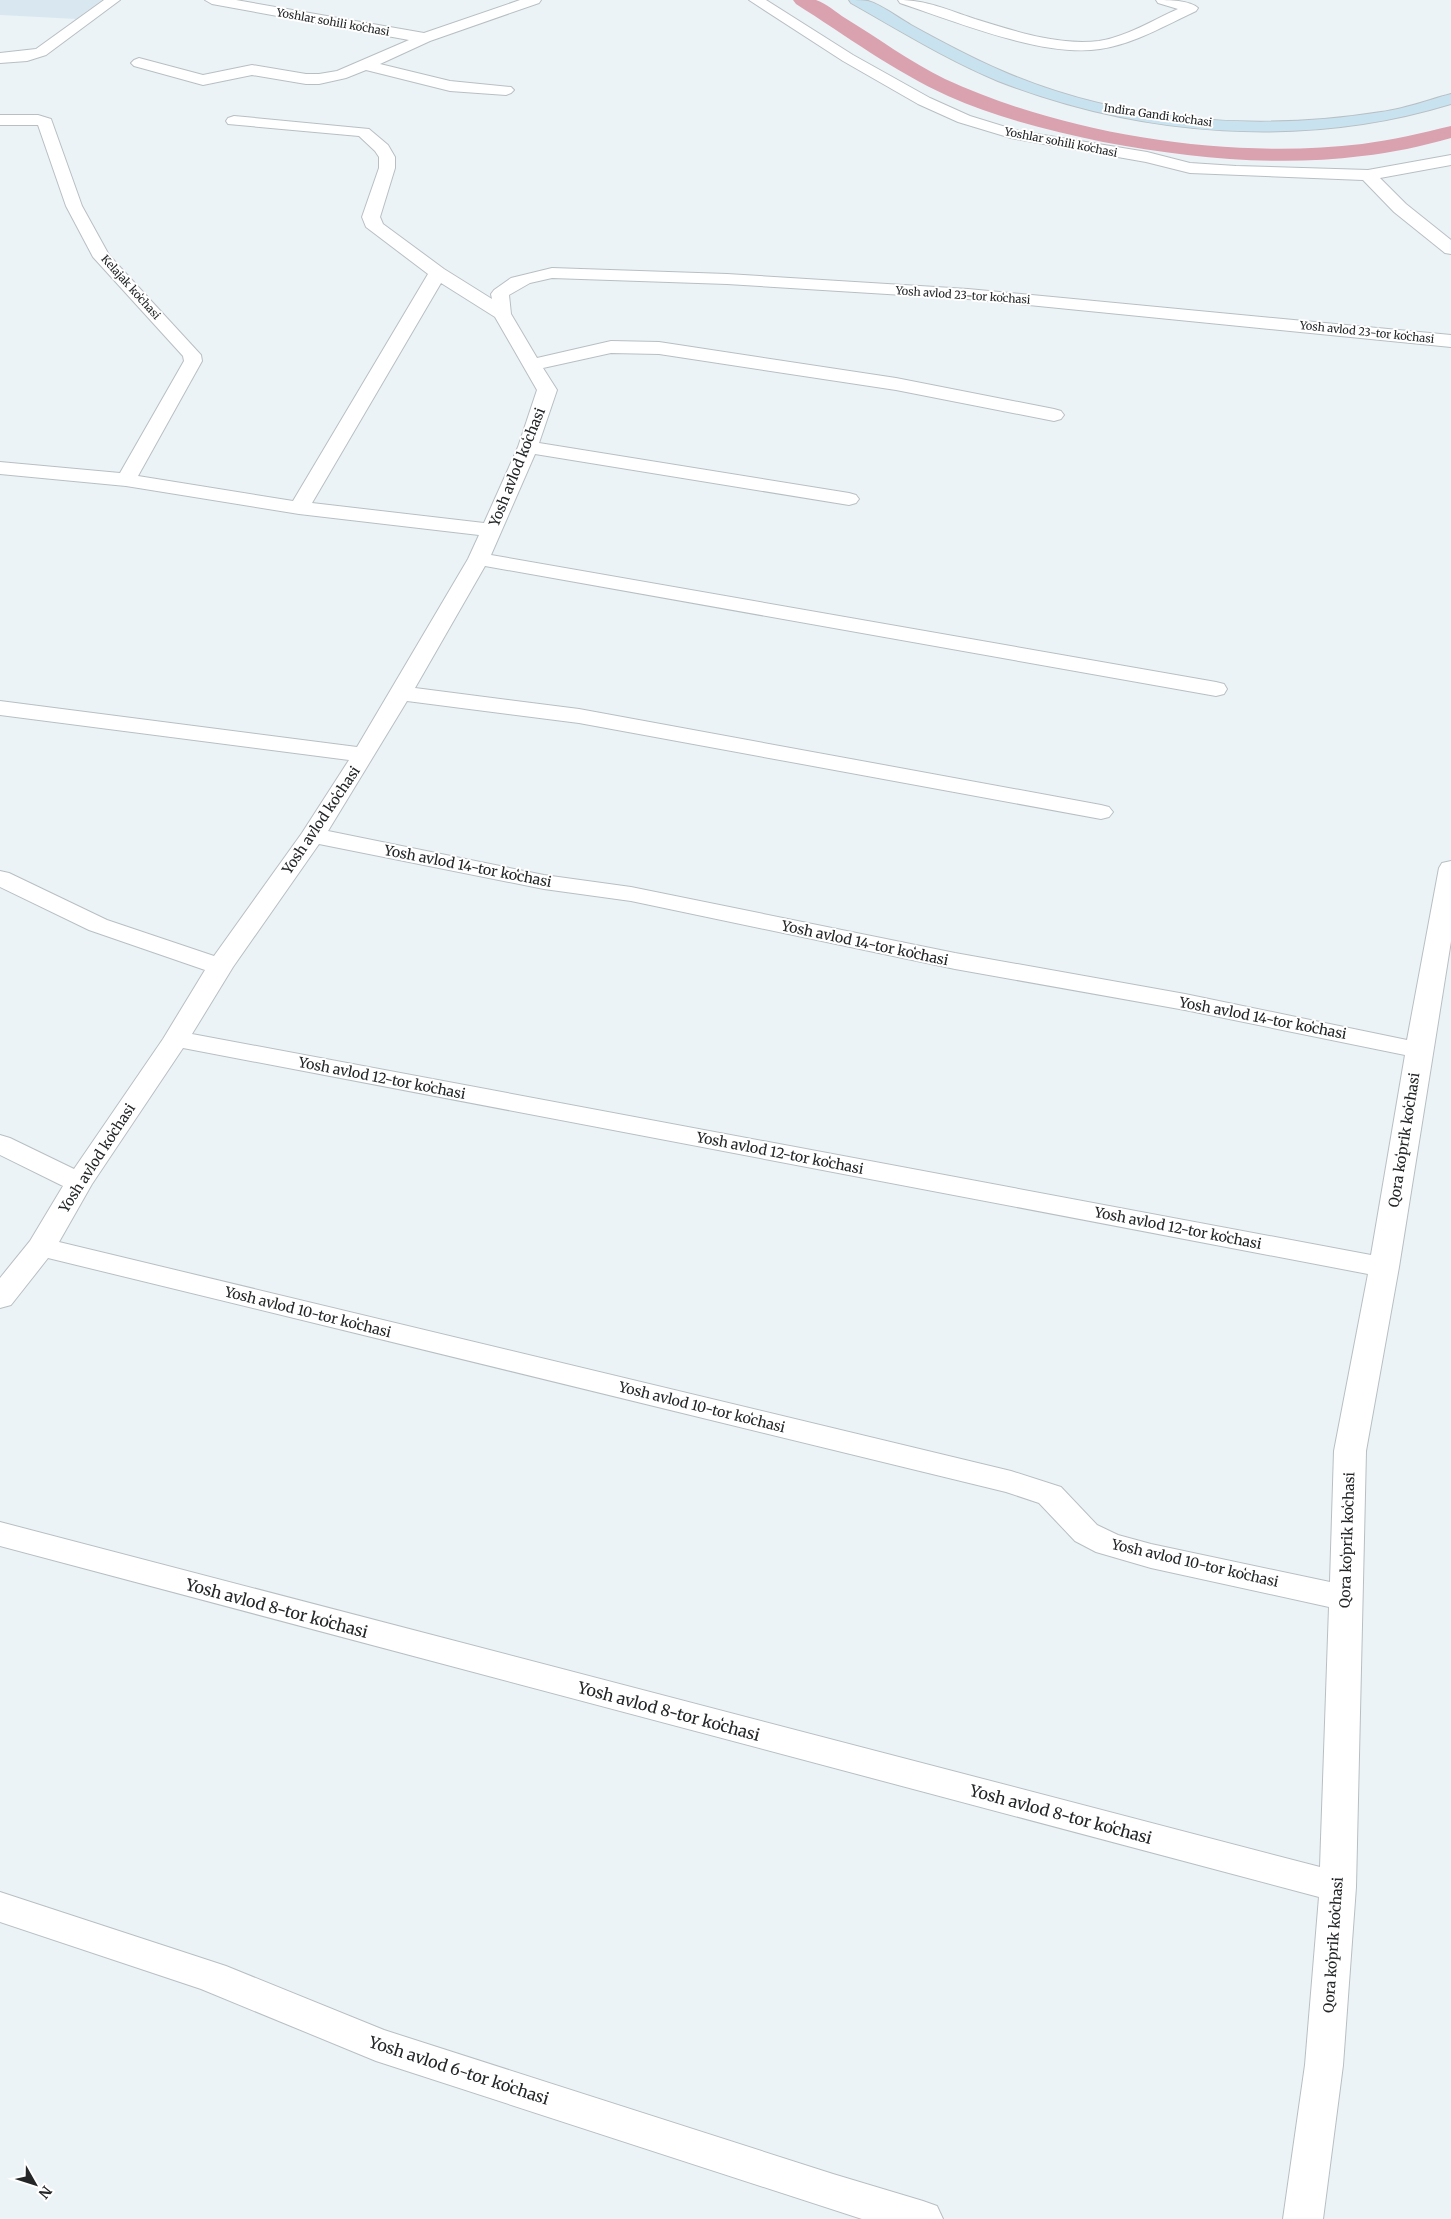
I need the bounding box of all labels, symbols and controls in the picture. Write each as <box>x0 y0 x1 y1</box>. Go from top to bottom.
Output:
street label: Yoshlar sohili koʻchasi <box>274 5 391 39</box>
street label: Indira Gandi koʻchasi <box>1103 100 1214 130</box>
street label: Yoshlar sohili koʻchasi <box>1002 124 1119 160</box>
street label: Kelajak koʻchasi <box>98 252 164 322</box>
street label: Yosh avlod 23-tor koʻchasi <box>894 283 1031 307</box>
street label: Yosh avlod 23-tor koʻchasi <box>1298 318 1435 346</box>
street label: Yosh avlod koʻchasi <box>485 405 549 530</box>
street label: Yosh avlod koʻchasi <box>278 762 364 878</box>
street label: Yosh avlod 14-tor koʻchasi <box>382 841 554 891</box>
street label: Yosh avlod 14-tor koʻchasi <box>779 916 950 970</box>
street label: Yosh avlod 14-tor koʻchasi <box>1177 993 1349 1043</box>
street label: Yosh avlod 12-tor koʻchasi <box>296 1053 467 1103</box>
street label: Qora koʻprik koʻchasi <box>1384 1071 1424 1209</box>
street label: Yosh avlod koʻchasi <box>54 1100 139 1217</box>
street label: Yosh avlod 12-tor koʻchasi <box>694 1128 865 1178</box>
street label: Yosh avlod 12-tor koʻchasi <box>1092 1203 1263 1253</box>
street label: Yosh avlod 10-tor koʻchasi <box>222 1282 394 1342</box>
street label: Yosh avlod 10-tor koʻchasi <box>616 1377 788 1437</box>
street label: Qora koʻprik koʻchasi <box>1336 1471 1358 1608</box>
street label: Yosh avlod 10-tor koʻchasi <box>1109 1535 1281 1591</box>
street label: Yosh avlod 8-tor koʻchasi <box>183 1574 370 1642</box>
street label: Yosh avlod 8-tor koʻchasi <box>575 1677 762 1745</box>
street label: Yosh avlod 8-tor koʻchasi <box>967 1780 1154 1848</box>
street label: Qora koʻprik koʻchasi <box>1319 1876 1347 2014</box>
street label: Yosh avlod 6-tor koʻchasi <box>365 2031 552 2109</box>
north arrow <box>10 2159 60 2209</box>
text: N <box>35 2182 56 2202</box>

